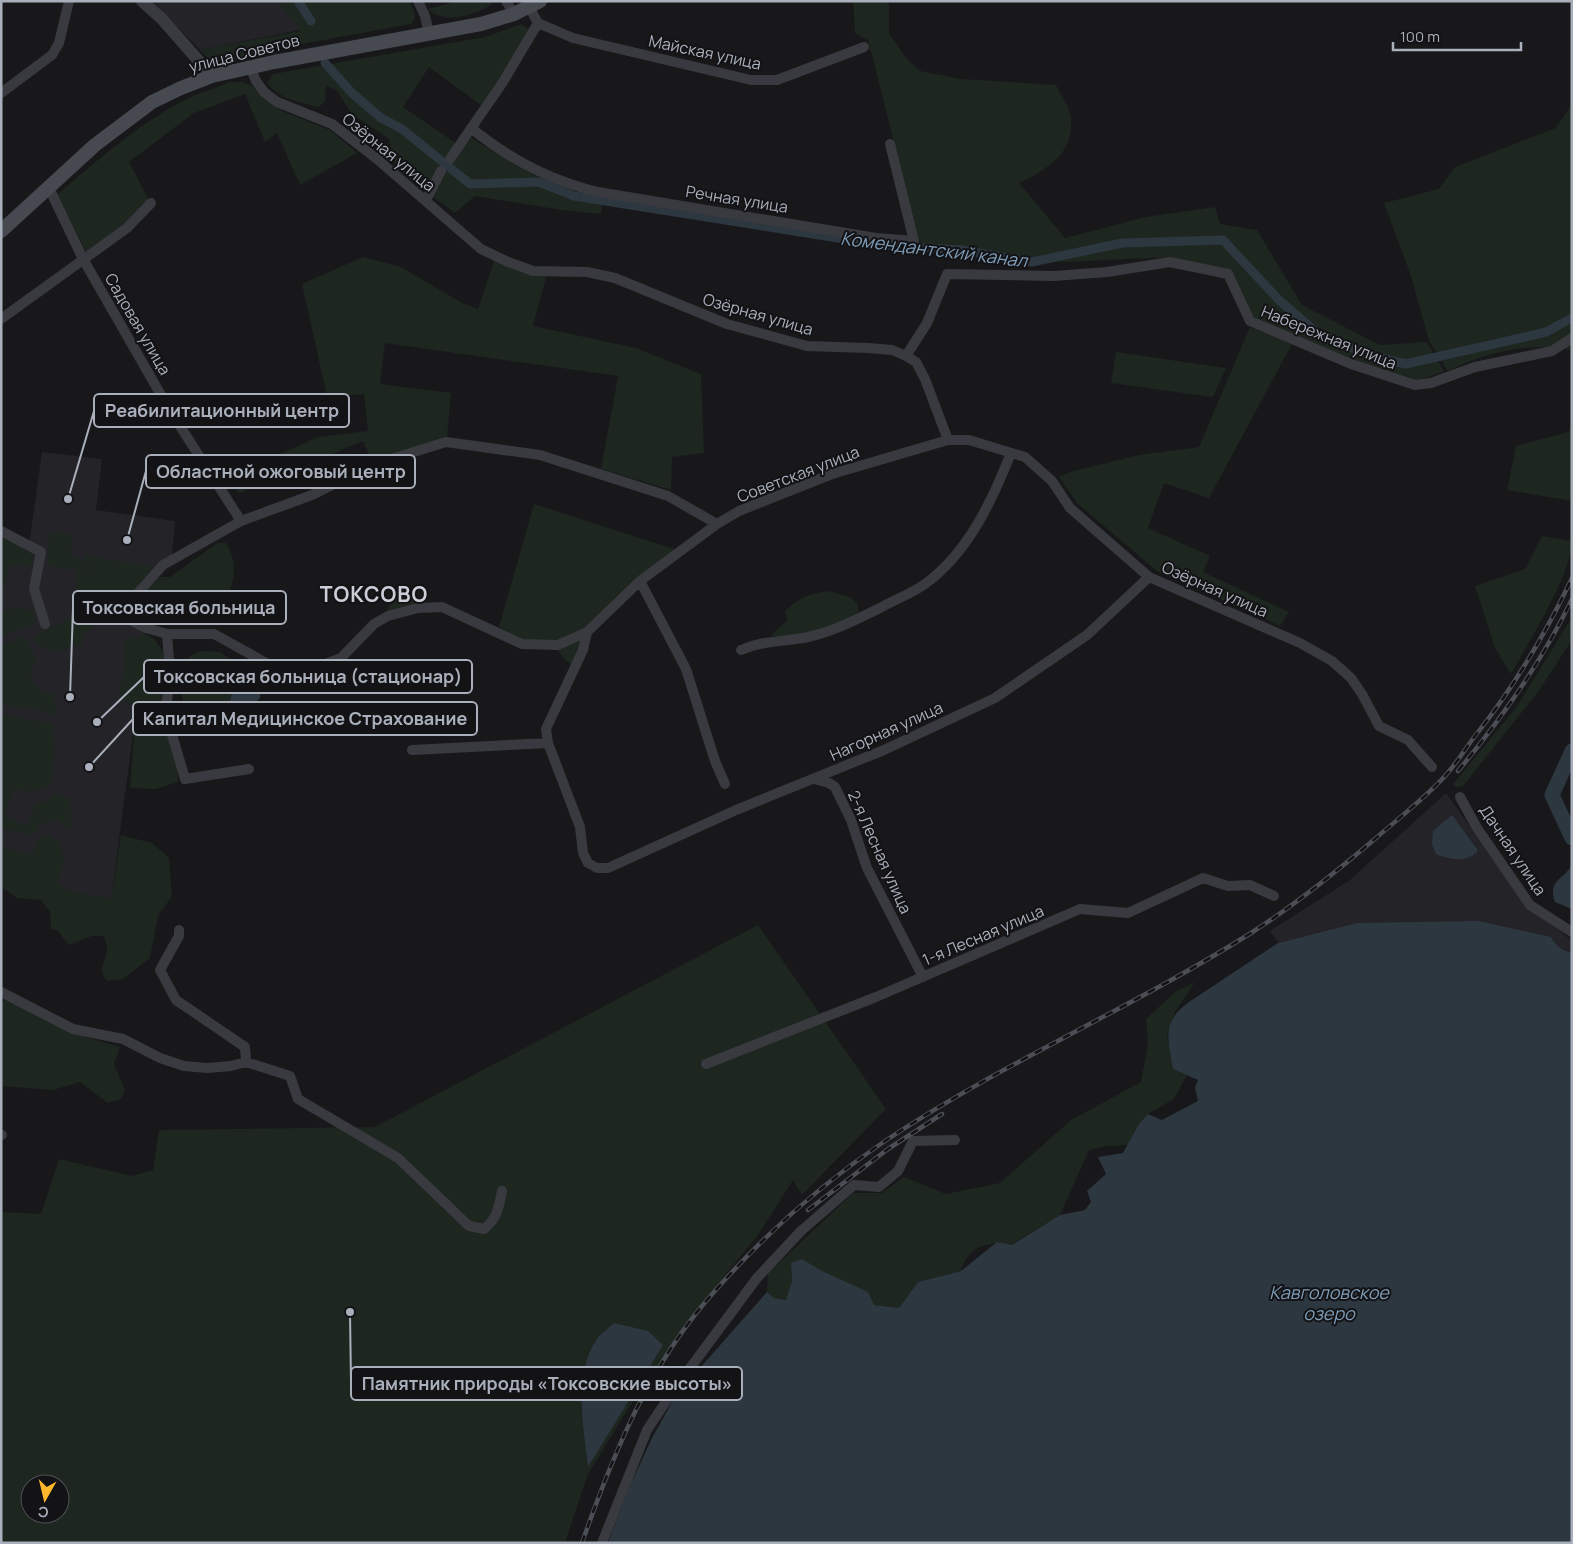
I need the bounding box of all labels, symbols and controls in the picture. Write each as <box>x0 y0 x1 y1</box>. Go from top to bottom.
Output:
scale bar <box>1393 20 1520 52</box>
text: 100 m <box>1400 26 1440 47</box>
street label: улица Советов <box>186 29 302 77</box>
street label: Майская улица <box>647 29 763 75</box>
street label: Озёрная улица <box>338 108 440 196</box>
street label: Речная улица <box>684 180 790 218</box>
water label: Комендантский канал <box>840 226 1030 273</box>
street label: Садовая улица <box>100 269 176 379</box>
street label: Озёрная улица <box>700 288 816 340</box>
street label: Набережная улица <box>1258 300 1400 374</box>
callout: Реабилитационный центр <box>94 394 349 427</box>
text: Реабилитационный центр <box>105 398 339 422</box>
street label: Советская улица <box>734 441 862 507</box>
callout: Областной ожоговый центр <box>146 455 415 488</box>
text: Областной ожоговый центр <box>156 459 406 483</box>
street label: Озёрная улица <box>1159 556 1271 622</box>
district label: ТОКСОВО <box>320 580 428 608</box>
callout: Токсовская больница <box>73 591 286 624</box>
text: Токсовская больница <box>83 595 275 619</box>
callout: Токсовская больница (стационар) <box>144 660 472 693</box>
text: Токсовская больница (стационар) <box>154 664 462 688</box>
street label: Нагорная улица <box>826 696 946 766</box>
callout: Капитал Медицинское Страхование <box>133 702 477 735</box>
text: Капитал Медицинское Страхование <box>143 706 467 730</box>
street label: 2-я Лесная улица <box>843 787 917 917</box>
street label: Дачная улица <box>1475 800 1551 900</box>
street label: 1-я Лесная улица <box>919 899 1047 971</box>
water label: Кавголовское озеро <box>1269 1280 1390 1325</box>
callout: Памятник природы «Токсовские высоты» <box>351 1367 742 1400</box>
text: Памятник природы «Токсовские высоты» <box>362 1371 732 1395</box>
north arrow <box>20 1474 70 1524</box>
text: С <box>37 1502 50 1522</box>

